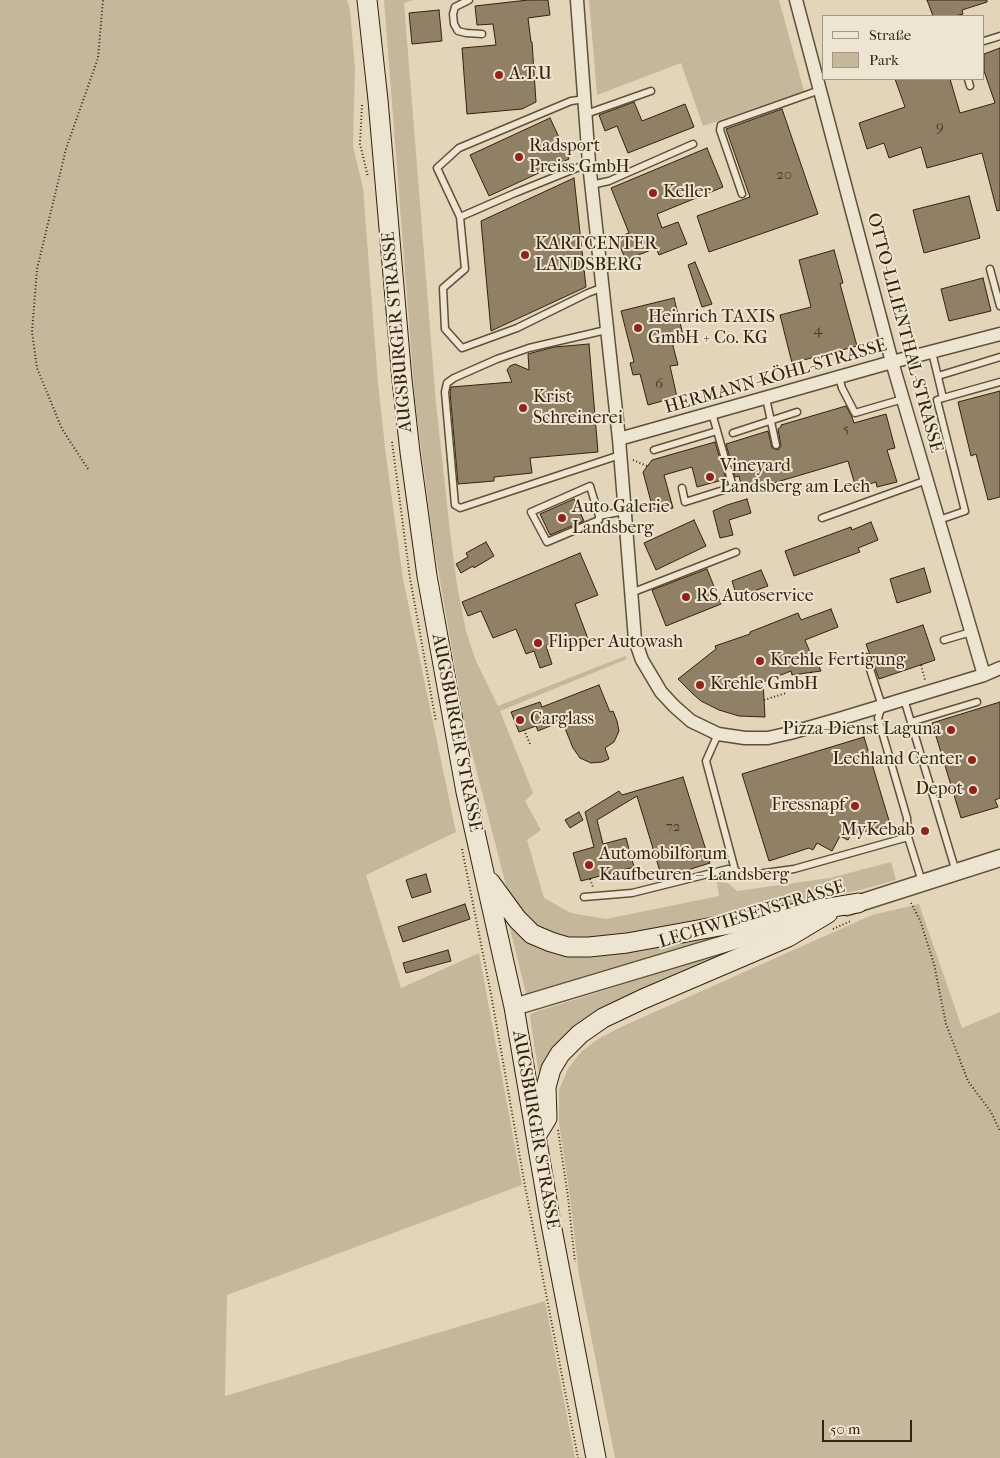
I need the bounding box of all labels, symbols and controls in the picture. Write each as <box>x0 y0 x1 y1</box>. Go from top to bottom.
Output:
legend <box>822 15 985 80</box>
text: Straße <box>869 26 911 44</box>
text: Park <box>869 51 899 69</box>
place label: A.T.U <box>509 64 552 86</box>
marker: A.T.U <box>493 69 505 81</box>
house number: 9 <box>936 118 944 136</box>
place label: Radsport Preiss GmbH <box>529 136 630 178</box>
marker: Radsport Preiss GmbH <box>513 151 525 163</box>
house number: 20 <box>776 166 792 184</box>
place label: Keller <box>663 182 711 204</box>
marker: Keller <box>647 187 659 199</box>
street label: OTTO-LILIENTHAL-STRASSE <box>862 211 946 455</box>
street label: AUGSBURGER STRASSE <box>378 231 418 433</box>
place label: KARTCENTER LANDSBERG <box>535 234 657 276</box>
marker: KARTCENTER LANDSBERG <box>519 249 531 261</box>
place label: Heinrich TAXIS GmbH + Co. KG <box>648 307 775 350</box>
house number: 4 <box>814 321 822 339</box>
marker: Heinrich TAXIS GmbH + Co. KG <box>632 322 644 334</box>
street label: HERMANN-KÖHL-STRASSE <box>662 335 890 419</box>
house number: 6 <box>655 375 663 393</box>
place label: Krist Schreinerei <box>533 387 623 429</box>
marker: Krist Schreinerei <box>517 402 529 414</box>
house number: 5 <box>843 420 849 438</box>
place label: Vineyard Landsberg am Lech <box>720 456 870 498</box>
marker: Vineyard Landsberg am Lech <box>704 471 716 483</box>
place label: Auto Galerie Landsberg <box>572 497 670 540</box>
marker: Auto Galerie Landsberg <box>556 512 568 524</box>
place label: RS Autoservice <box>696 586 814 608</box>
marker: RS Autoservice <box>680 591 692 603</box>
street label: AUGSBURGER STRASSE <box>426 632 486 834</box>
place label: Flipper Autowash <box>548 632 683 654</box>
marker: Flipper Autowash <box>532 637 544 649</box>
place label: Krehle Fertigung <box>770 650 905 672</box>
marker: Krehle Fertigung <box>754 655 766 667</box>
place label: Krehle GmbH <box>710 674 818 696</box>
marker: Krehle GmbH <box>694 679 706 691</box>
place label: Carglass <box>530 709 594 731</box>
marker: Carglass <box>514 714 526 726</box>
place label: Pizza-Dienst Laguna <box>783 719 941 741</box>
marker: Pizza-Dienst Laguna <box>945 724 957 736</box>
place label: Lechland Center <box>833 749 962 771</box>
marker: Lechland Center <box>966 754 978 766</box>
place label: Depot <box>915 779 963 801</box>
marker: Depot <box>967 784 979 796</box>
place label: Fressnapf <box>771 795 845 817</box>
marker: Fressnapf <box>849 800 861 812</box>
house number: 72 <box>666 818 680 836</box>
place label: MyKebab <box>841 820 915 842</box>
marker: MyKebab <box>919 825 931 837</box>
place label: Automobilforum Kaufbeuren – Landsberg <box>599 844 789 886</box>
marker: Automobilforum Kaufbeuren – Landsberg <box>583 859 595 871</box>
street label: LECHWIESENSTRASSE <box>656 876 848 954</box>
street label: AUGSBURGER STRASSE <box>507 1029 563 1231</box>
scale bar <box>825 1410 915 1442</box>
text: 50 m <box>830 1420 860 1438</box>

